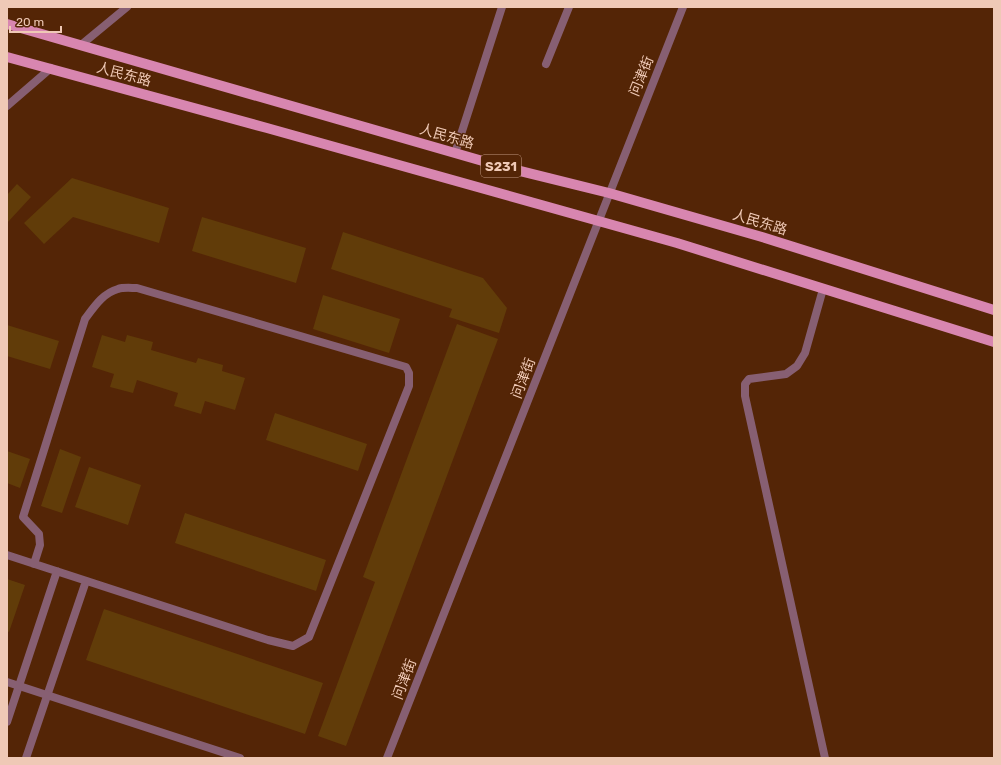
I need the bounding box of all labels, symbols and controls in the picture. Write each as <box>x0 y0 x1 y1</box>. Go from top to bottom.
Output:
scale bar <box>10 8 61 34</box>
text: 20 m <box>16 15 44 29</box>
street label: 问津街 <box>626 54 657 99</box>
street label: 人民东路 <box>95 59 153 90</box>
street label: 人民东路 <box>418 121 476 152</box>
road number: S231 <box>481 155 521 177</box>
street label: 人民东路 <box>731 206 789 239</box>
street label: 问津街 <box>508 356 539 401</box>
street label: 问津街 <box>389 657 420 702</box>

